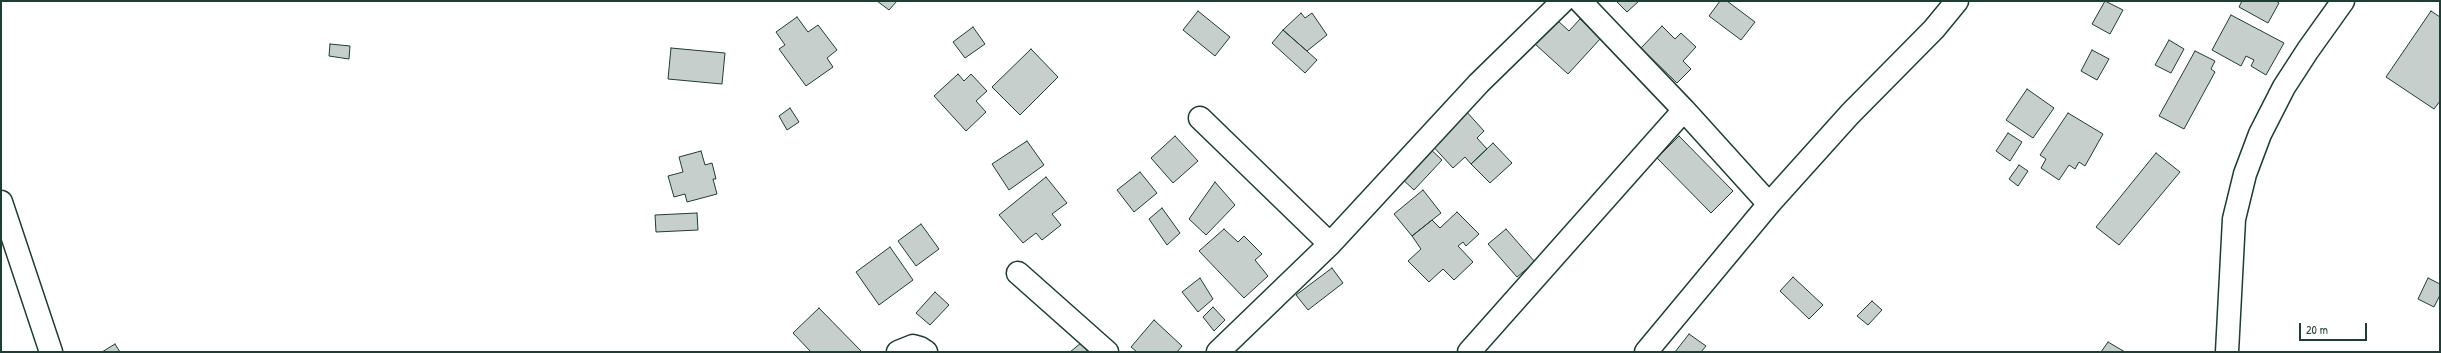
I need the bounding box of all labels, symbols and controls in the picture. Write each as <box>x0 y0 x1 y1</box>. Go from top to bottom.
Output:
scale bar <box>2301 315 2369 341</box>
text: 20 m <box>2306 321 2328 338</box>

